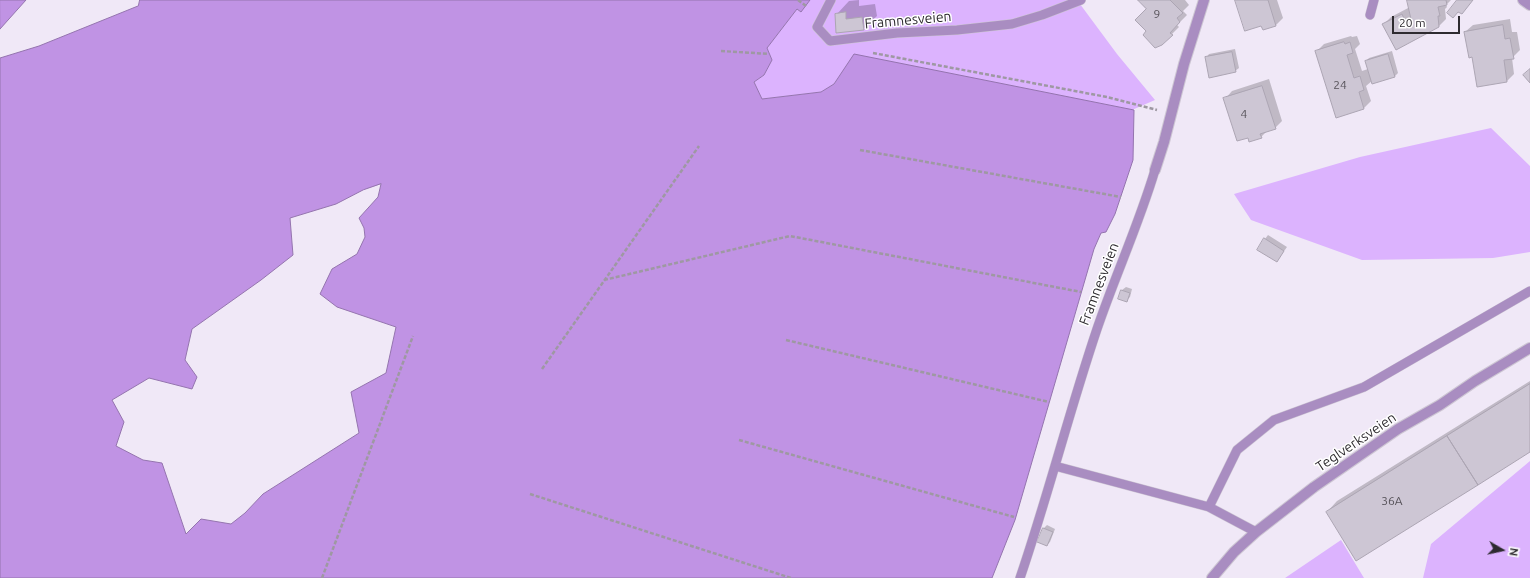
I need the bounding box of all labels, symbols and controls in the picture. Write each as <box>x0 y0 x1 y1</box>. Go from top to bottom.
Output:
house number: 9 <box>1154 7 1160 21</box>
street label: Framnesveien <box>864 8 952 32</box>
scale bar <box>1394 8 1462 34</box>
text: 20 m <box>1399 16 1426 29</box>
house number: 24 <box>1333 78 1347 92</box>
house number: 4 <box>1241 107 1247 121</box>
street label: Framnesveien <box>1076 240 1122 328</box>
street label: Teglverksveien <box>1313 409 1399 475</box>
house number: 36A <box>1381 494 1403 508</box>
north arrow <box>1482 530 1522 570</box>
text: N <box>1507 547 1520 557</box>

